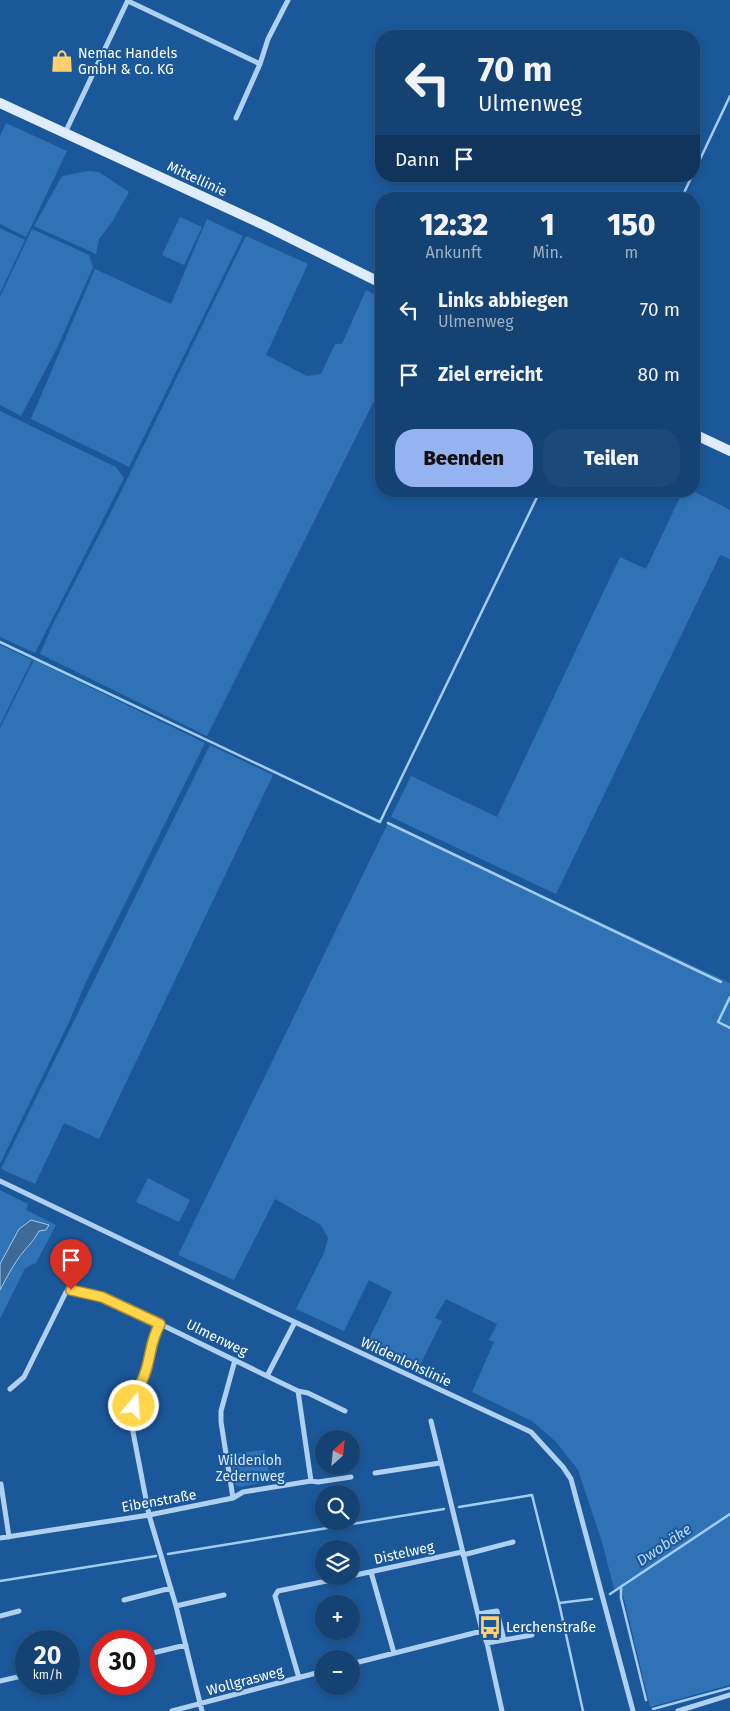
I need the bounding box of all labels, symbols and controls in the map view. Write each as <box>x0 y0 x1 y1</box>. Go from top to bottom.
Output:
place label: Nemac Handels GmbH & Co. KG <box>78 45 178 78</box>
shop icon: Nemac Handels GmbH & Co. KG <box>49 48 75 74</box>
text: 70 m <box>478 48 552 90</box>
icon: left <box>395 50 460 115</box>
text: Ulmenweg <box>478 90 582 117</box>
icon: arrive <box>450 145 478 173</box>
text: Dann <box>395 148 440 171</box>
street label: Mittellinie <box>164 158 230 200</box>
text: 12:32 <box>419 207 488 243</box>
text: 1 <box>541 207 555 243</box>
text: 150 <box>607 207 656 243</box>
text: Ankunft <box>426 243 482 262</box>
text: Min. <box>533 243 563 262</box>
text: m <box>625 243 638 262</box>
text: Links abbiegen <box>438 289 569 312</box>
icon: left <box>395 296 423 324</box>
text: 70 m <box>640 298 680 321</box>
text: Ulmenweg <box>438 312 514 331</box>
icon: arrive <box>395 361 423 389</box>
text: Ziel erreicht <box>438 363 543 386</box>
text: 80 m <box>638 363 680 386</box>
button: Beenden <box>395 429 533 487</box>
button: Teilen <box>543 429 680 487</box>
pin <box>50 1239 92 1290</box>
icon: arrive <box>57 1246 85 1274</box>
street label: Ulmenweg <box>184 1316 251 1360</box>
street label: Wildenlohslinie <box>358 1333 454 1391</box>
position arrow <box>107 1379 159 1431</box>
north arrow <box>315 1430 360 1475</box>
map controls <box>315 1430 360 1695</box>
park label: Wildenloh Zedernweg <box>215 1452 285 1485</box>
button: search <box>315 1485 360 1530</box>
street label: Eibenstraße <box>120 1486 198 1516</box>
water label: Dwobäke <box>633 1520 695 1570</box>
street label: Distelweg <box>372 1538 436 1568</box>
button: layers <box>315 1540 360 1585</box>
button: + <box>315 1595 360 1640</box>
bus stop icon: Lerchenstraße <box>477 1614 503 1640</box>
place label: Lerchenstraße <box>506 1619 596 1636</box>
speed limit sign: 30 <box>90 1630 155 1695</box>
text: 20 <box>34 1641 61 1671</box>
button: − <box>315 1650 360 1695</box>
street label: Wollgrasweg <box>205 1662 286 1699</box>
text: km/h <box>33 1668 62 1682</box>

